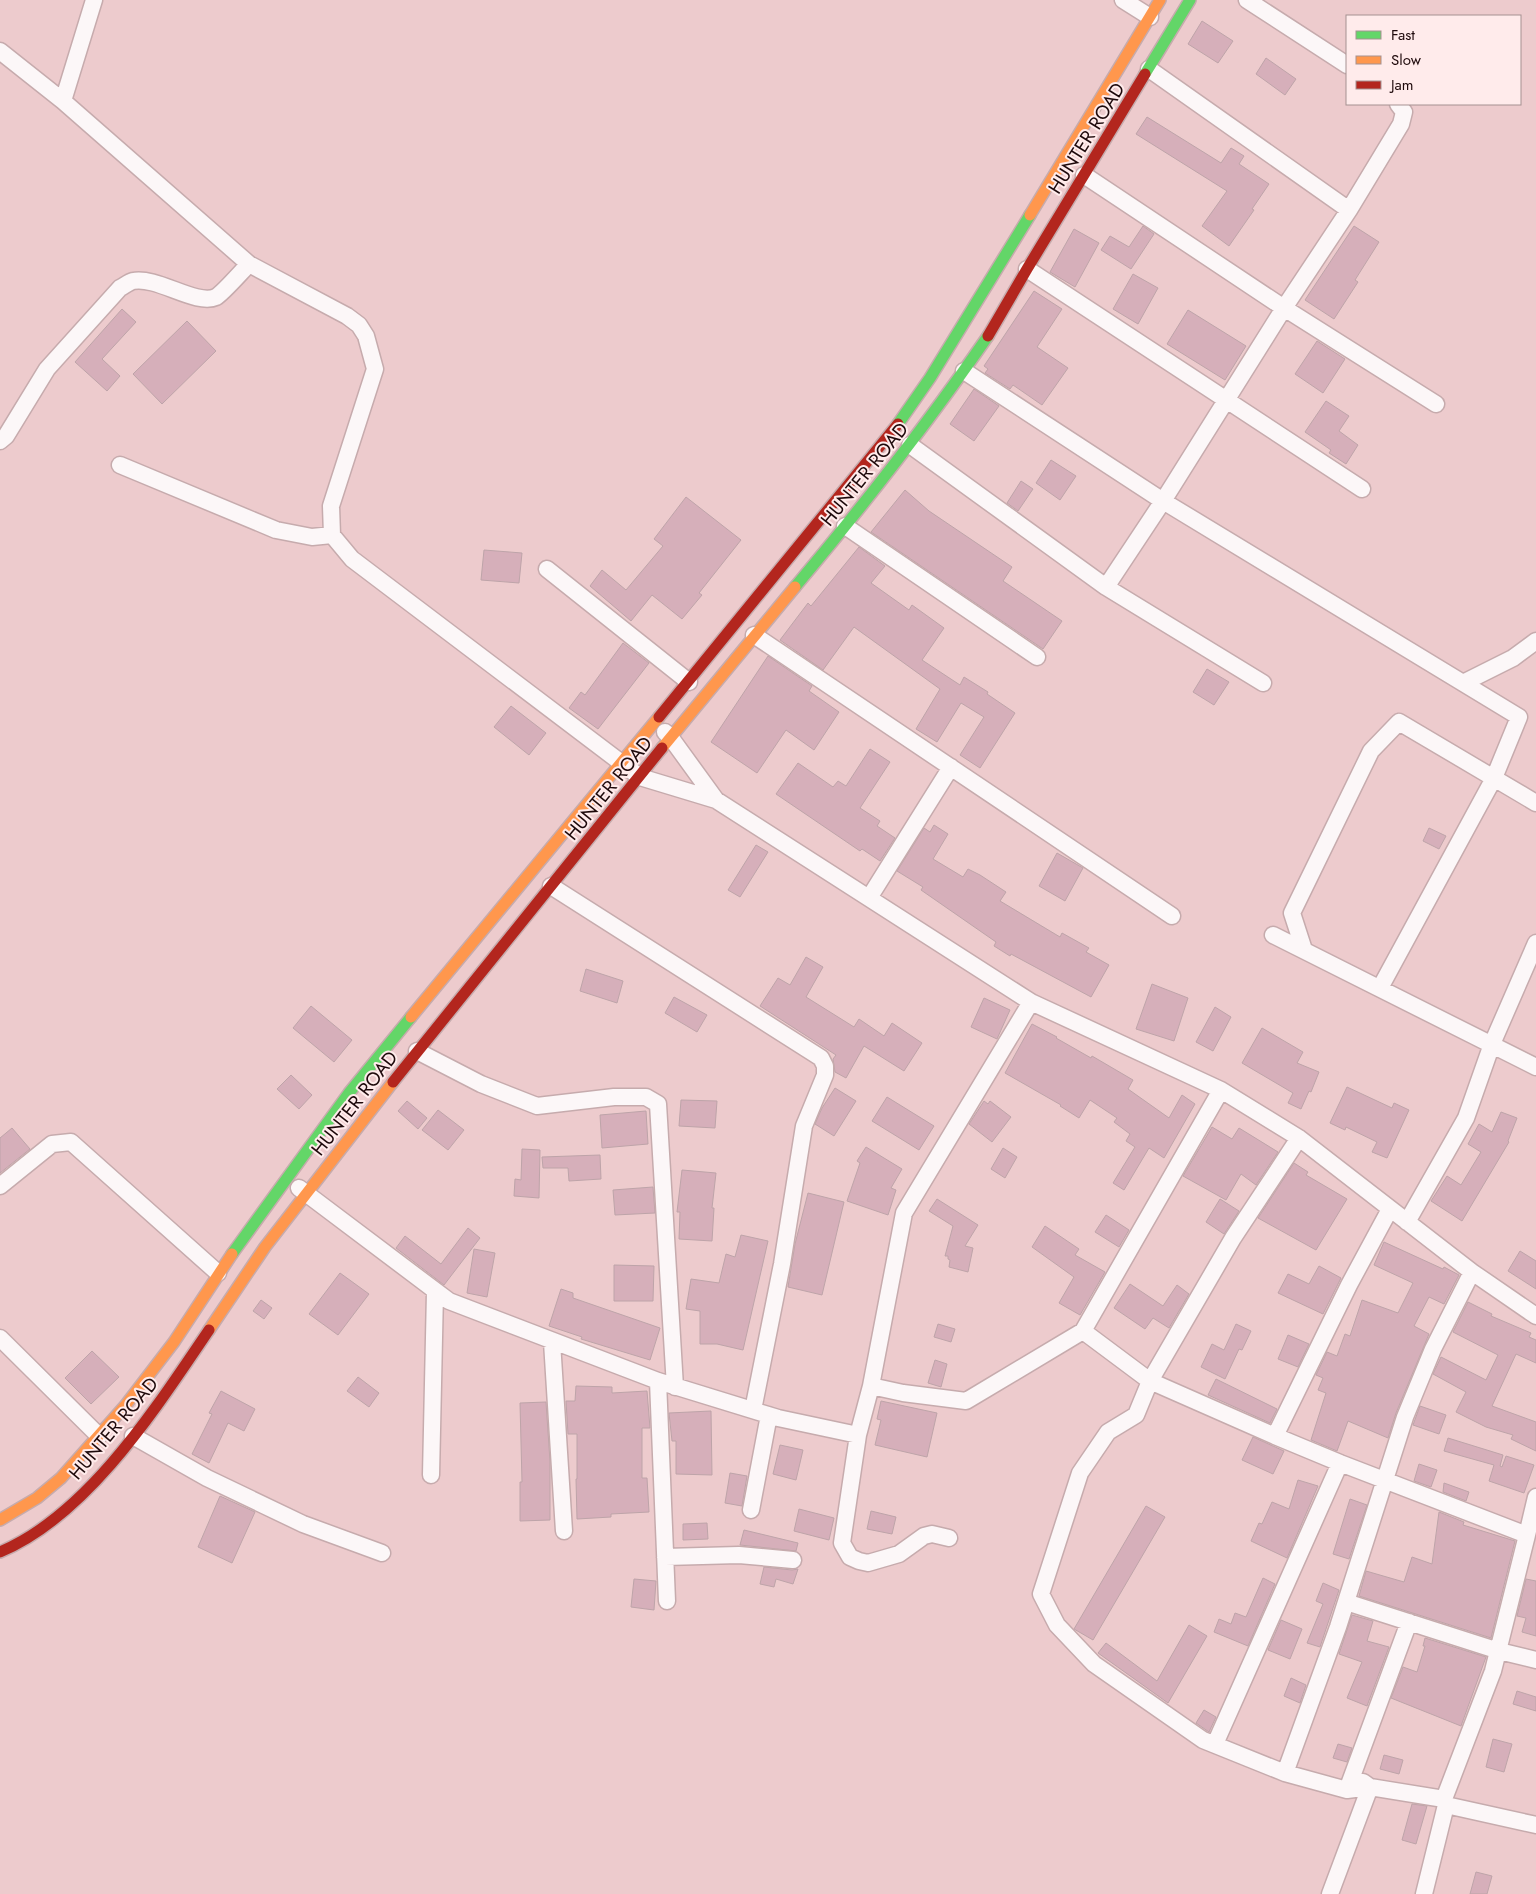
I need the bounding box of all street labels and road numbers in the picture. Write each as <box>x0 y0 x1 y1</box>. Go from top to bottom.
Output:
street label: HUNTER ROAD <box>1041 77 1131 199</box>
street label: HUNTER ROAD <box>814 417 915 532</box>
street label: HUNTER ROAD <box>558 731 659 846</box>
street label: HUNTER ROAD <box>305 1045 404 1161</box>
street label: HUNTER ROAD <box>62 1371 164 1485</box>

